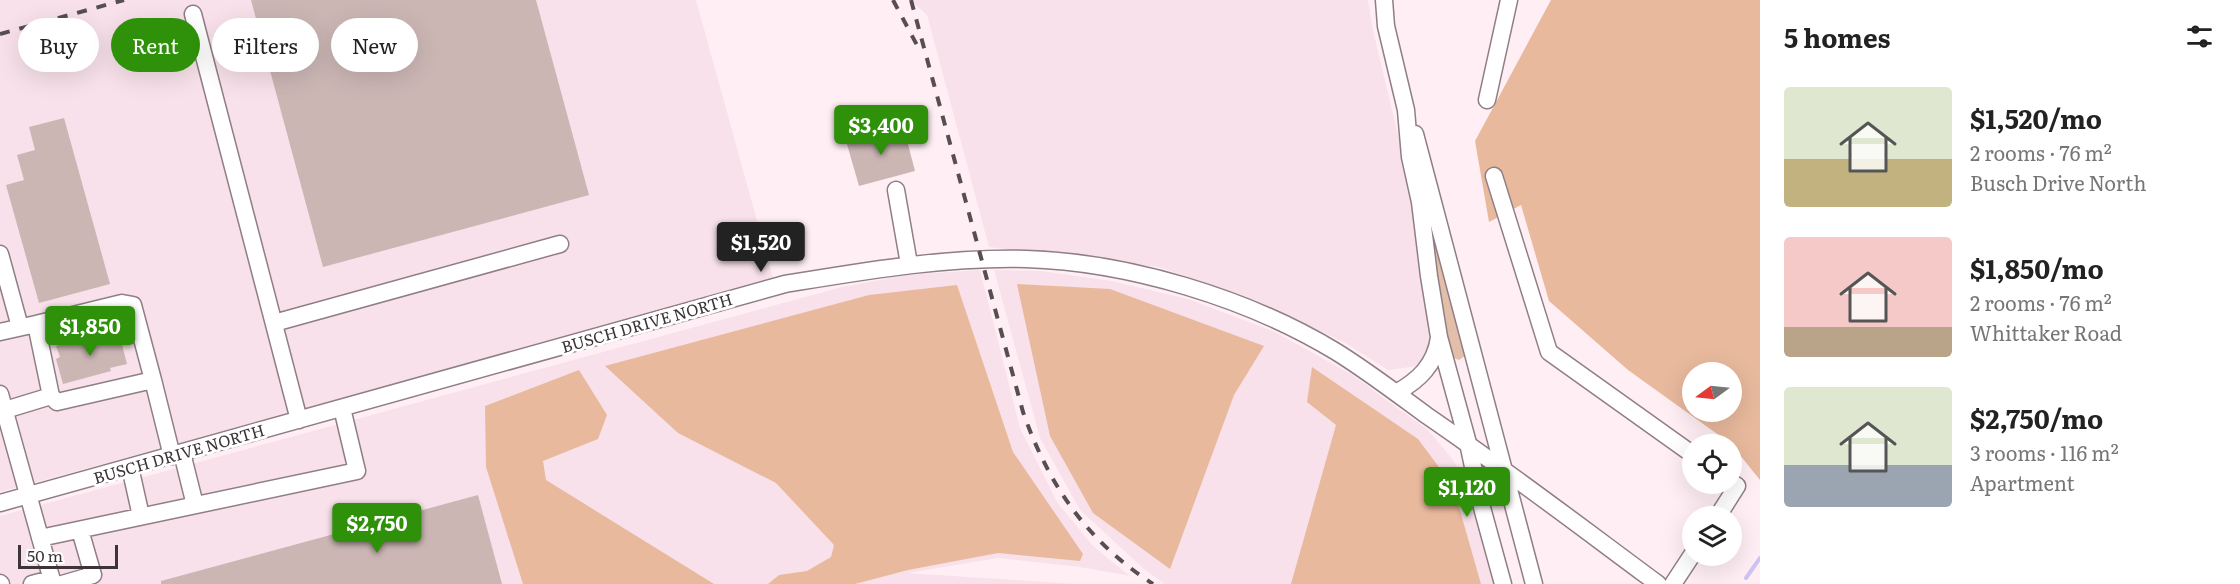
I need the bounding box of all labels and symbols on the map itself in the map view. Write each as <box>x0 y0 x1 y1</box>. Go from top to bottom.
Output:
pin: $3,400 <box>832 105 930 156</box>
pin: $1,520 <box>712 222 810 273</box>
street label: BUSCH DRIVE NORTH <box>558 286 735 358</box>
pin: $1,850 <box>41 306 139 357</box>
north arrow <box>1682 362 1742 422</box>
street label: BUSCH DRIVE NORTH <box>90 417 267 489</box>
pin: $1,120 <box>1418 467 1516 518</box>
pin: $2,750 <box>328 503 426 554</box>
scale bar <box>18 542 118 570</box>

